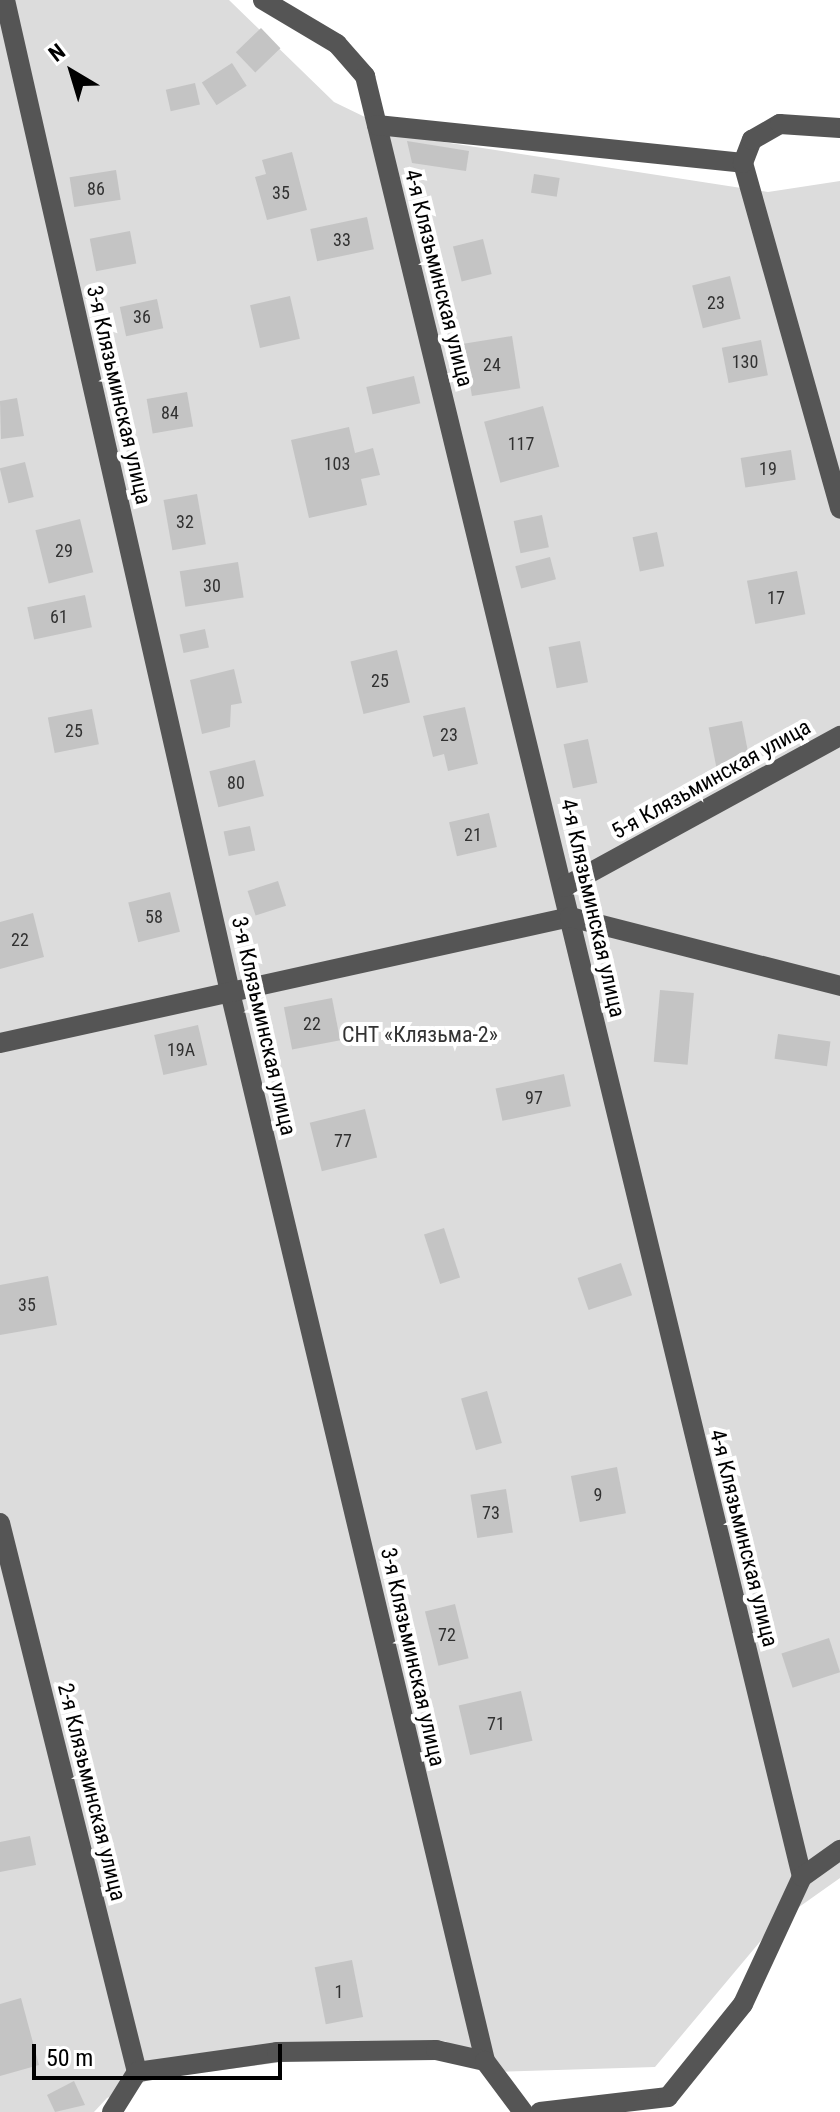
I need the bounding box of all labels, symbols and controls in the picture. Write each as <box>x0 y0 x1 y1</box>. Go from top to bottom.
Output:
north arrow <box>32 32 112 112</box>
text: N <box>44 39 70 67</box>
street label: 4-я Клязьминская улица <box>399 166 479 390</box>
house number: 86 <box>87 178 105 200</box>
house number: 35 <box>272 182 290 204</box>
house number: 33 <box>333 229 351 251</box>
street label: 3-я Клязьминская улица <box>81 283 157 507</box>
house number: 23 <box>707 292 725 314</box>
house number: 36 <box>133 306 151 328</box>
house number: 130 <box>732 351 758 373</box>
house number: 24 <box>483 354 501 376</box>
house number: 84 <box>161 402 179 424</box>
house number: 117 <box>508 433 534 455</box>
house number: 103 <box>324 453 350 475</box>
house number: 19 <box>759 458 777 480</box>
house number: 32 <box>176 511 194 533</box>
house number: 29 <box>55 540 73 562</box>
house number: 30 <box>203 575 221 597</box>
house number: 17 <box>767 587 785 609</box>
house number: 61 <box>50 606 68 628</box>
house number: 25 <box>371 670 389 692</box>
street label: 5-я Клязьминская улица <box>607 713 815 845</box>
house number: 25 <box>65 720 83 742</box>
house number: 23 <box>440 724 458 746</box>
house number: 80 <box>227 772 245 794</box>
street label: 4-я Клязьминская улица <box>555 796 631 1020</box>
house number: 21 <box>464 824 482 846</box>
house number: 58 <box>145 906 163 928</box>
street label: 3-я Клязьминская улица <box>226 914 302 1138</box>
house number: 22 <box>11 929 29 951</box>
house number: 22 <box>303 1013 321 1035</box>
park label: СНТ «Клязьма-2» <box>342 1022 498 1048</box>
house number: 19А <box>167 1039 195 1061</box>
house number: 97 <box>525 1087 543 1109</box>
house number: 77 <box>334 1130 352 1152</box>
house number: 35 <box>18 1294 36 1316</box>
street label: 4-я Клязьминская улица <box>704 1426 784 1650</box>
house number: 9 <box>594 1484 602 1506</box>
house number: 73 <box>482 1502 500 1524</box>
street label: 3-я Клязьминская улица <box>375 1545 451 1769</box>
house number: 72 <box>438 1624 456 1646</box>
street label: 2-я Клязьминская улица <box>52 1680 132 1904</box>
house number: 71 <box>487 1713 505 1735</box>
house number: 1 <box>335 1981 343 2003</box>
scale bar <box>36 2028 286 2078</box>
text: 50 m <box>46 2044 93 2072</box>

